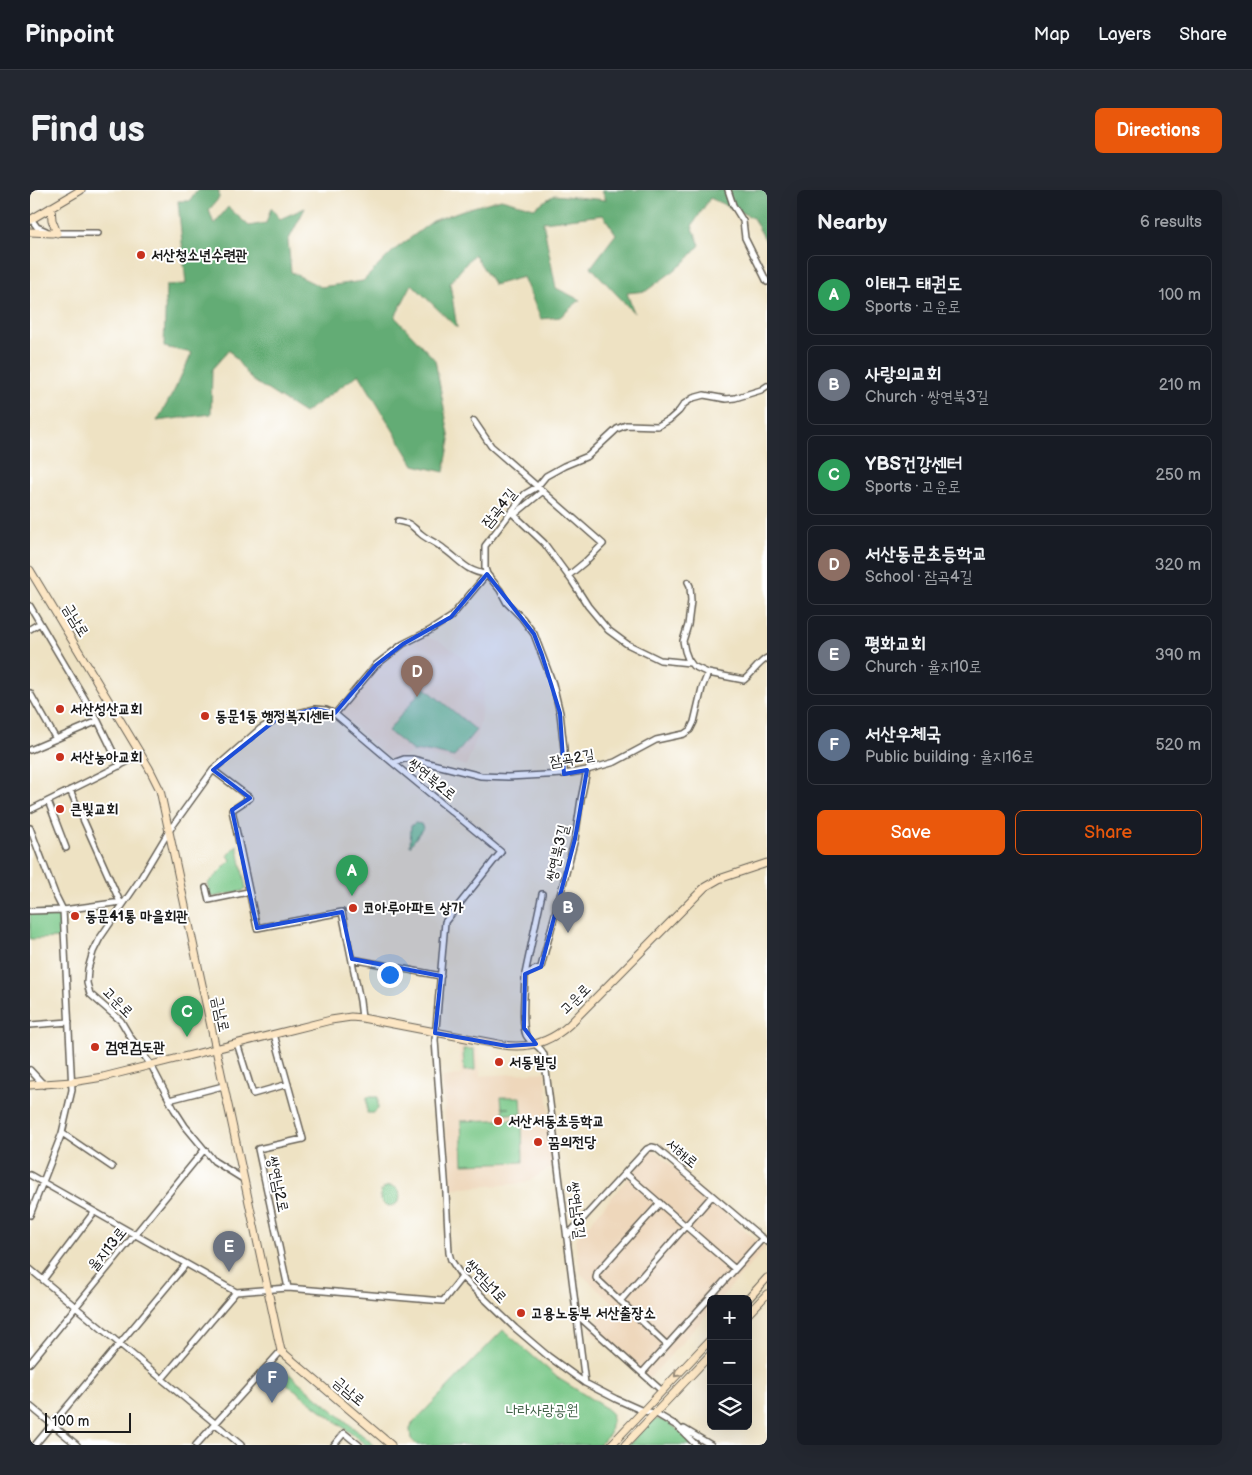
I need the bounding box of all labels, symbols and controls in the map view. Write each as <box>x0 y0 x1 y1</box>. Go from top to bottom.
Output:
text: Pinpoint <box>25 20 114 49</box>
text: Map <box>1034 24 1070 45</box>
text: Layers <box>1098 24 1151 45</box>
text: Share <box>1179 24 1227 45</box>
button: Directions <box>1095 108 1222 153</box>
text: Find us <box>30 109 145 152</box>
text: Nearby <box>817 210 887 235</box>
text: 6 results <box>1140 213 1202 232</box>
place label: 서산청소년수련관 <box>151 246 248 265</box>
marker: 서산청소년수련관 <box>135 249 147 261</box>
text: 이태구 태권도 <box>865 273 962 296</box>
text: A <box>829 286 839 305</box>
text: 100 m <box>1158 286 1201 305</box>
text: Sports · 고운로 <box>865 298 961 317</box>
text: 사랑의교회 <box>865 363 941 386</box>
text: B <box>828 376 840 395</box>
text: 210 m <box>1159 376 1201 395</box>
text: Church · 쌍연북3길 <box>865 388 989 407</box>
text: YBS건강센터 <box>865 453 962 476</box>
text: C <box>828 466 840 485</box>
text: 250 m <box>1155 466 1201 485</box>
text: Sports · 고운로 <box>865 478 961 497</box>
street label: 잠곡4길 <box>478 485 521 532</box>
text: 서산동문초등학교 <box>865 543 987 566</box>
text: D <box>828 556 840 575</box>
text: 320 m <box>1155 556 1201 575</box>
text: School · 잠곡4길 <box>865 568 973 587</box>
street label: 금남로 <box>58 600 93 641</box>
text: 평화교회 <box>865 633 926 656</box>
text: E <box>829 646 839 665</box>
text: 390 m <box>1155 646 1201 665</box>
pin: D <box>401 656 433 697</box>
text: Church · 율지10로 <box>865 658 982 677</box>
place label: 서산성산교회 <box>70 700 142 719</box>
marker: 서산성산교회 <box>54 703 66 715</box>
place label: 동문1동 행정복지센터 <box>215 707 334 726</box>
marker: 동문1동 행정복지센터 <box>199 710 211 722</box>
text: 서산우체국 <box>865 723 941 746</box>
text: F <box>829 736 839 755</box>
text: 520 m <box>1155 736 1201 755</box>
street label: 잠곡2길 <box>548 745 596 772</box>
place label: 서산농아교회 <box>70 748 142 767</box>
text: Public building · 율지16로 <box>865 748 1034 767</box>
marker: 서산농아교회 <box>54 751 66 763</box>
street label: 쌍연북2로 <box>404 754 460 805</box>
place label: 큰빛교회 <box>70 800 118 819</box>
marker: 큰빛교회 <box>54 803 66 815</box>
button: Save <box>817 810 1005 855</box>
button: Share <box>1015 810 1202 855</box>
street label: 쌍연북3길 <box>542 823 573 883</box>
pin: A <box>336 855 368 896</box>
pin: B <box>552 892 584 933</box>
place label: 코아루아파트 상가 <box>363 899 465 918</box>
marker: 코아루아파트 상가 <box>347 902 359 914</box>
place label: 동문41통 마을회관 <box>85 907 188 926</box>
marker: 동문41통 마을회관 <box>69 910 81 922</box>
your location <box>377 962 403 988</box>
street label: 고운로 <box>556 980 595 1019</box>
street label: 고운로 <box>98 983 137 1022</box>
street label: 금남로 <box>207 994 234 1034</box>
pin: C <box>171 996 203 1037</box>
place label: 검연검도관 <box>105 1038 165 1057</box>
marker: 검연검도관 <box>89 1041 101 1053</box>
place label: 서동빌딩 <box>509 1053 557 1072</box>
marker: 서동빌딩 <box>493 1056 505 1068</box>
place label: 서산서동초등학교 <box>508 1112 605 1131</box>
marker: 서산서동초등학교 <box>492 1115 504 1127</box>
place label: 꿈의전당 <box>548 1133 596 1152</box>
street label: 서해로 <box>662 1134 702 1172</box>
marker: 꿈의전당 <box>532 1136 544 1148</box>
street label: 쌍연남2로 <box>262 1154 293 1214</box>
street label: 쌍연남3길 <box>564 1180 589 1240</box>
street label: 율지13로 <box>84 1223 131 1275</box>
pin: E <box>213 1231 245 1272</box>
street label: 쌍연남1로 <box>460 1255 511 1308</box>
map controls <box>707 1295 752 1430</box>
button: + <box>707 1295 752 1340</box>
place label: 고용노동부 서산출장소 <box>531 1304 656 1323</box>
marker: 고용노동부 서산출장소 <box>515 1307 527 1319</box>
button: − <box>707 1340 752 1385</box>
pin: F <box>256 1362 288 1403</box>
one-way arrow <box>674 1368 683 1377</box>
street label: 금남로 <box>329 1372 369 1410</box>
button: layers <box>707 1385 752 1430</box>
park label: 나라사랑공원 <box>506 1401 578 1420</box>
scale bar <box>45 1410 131 1433</box>
text: 100 m <box>52 1413 89 1430</box>

